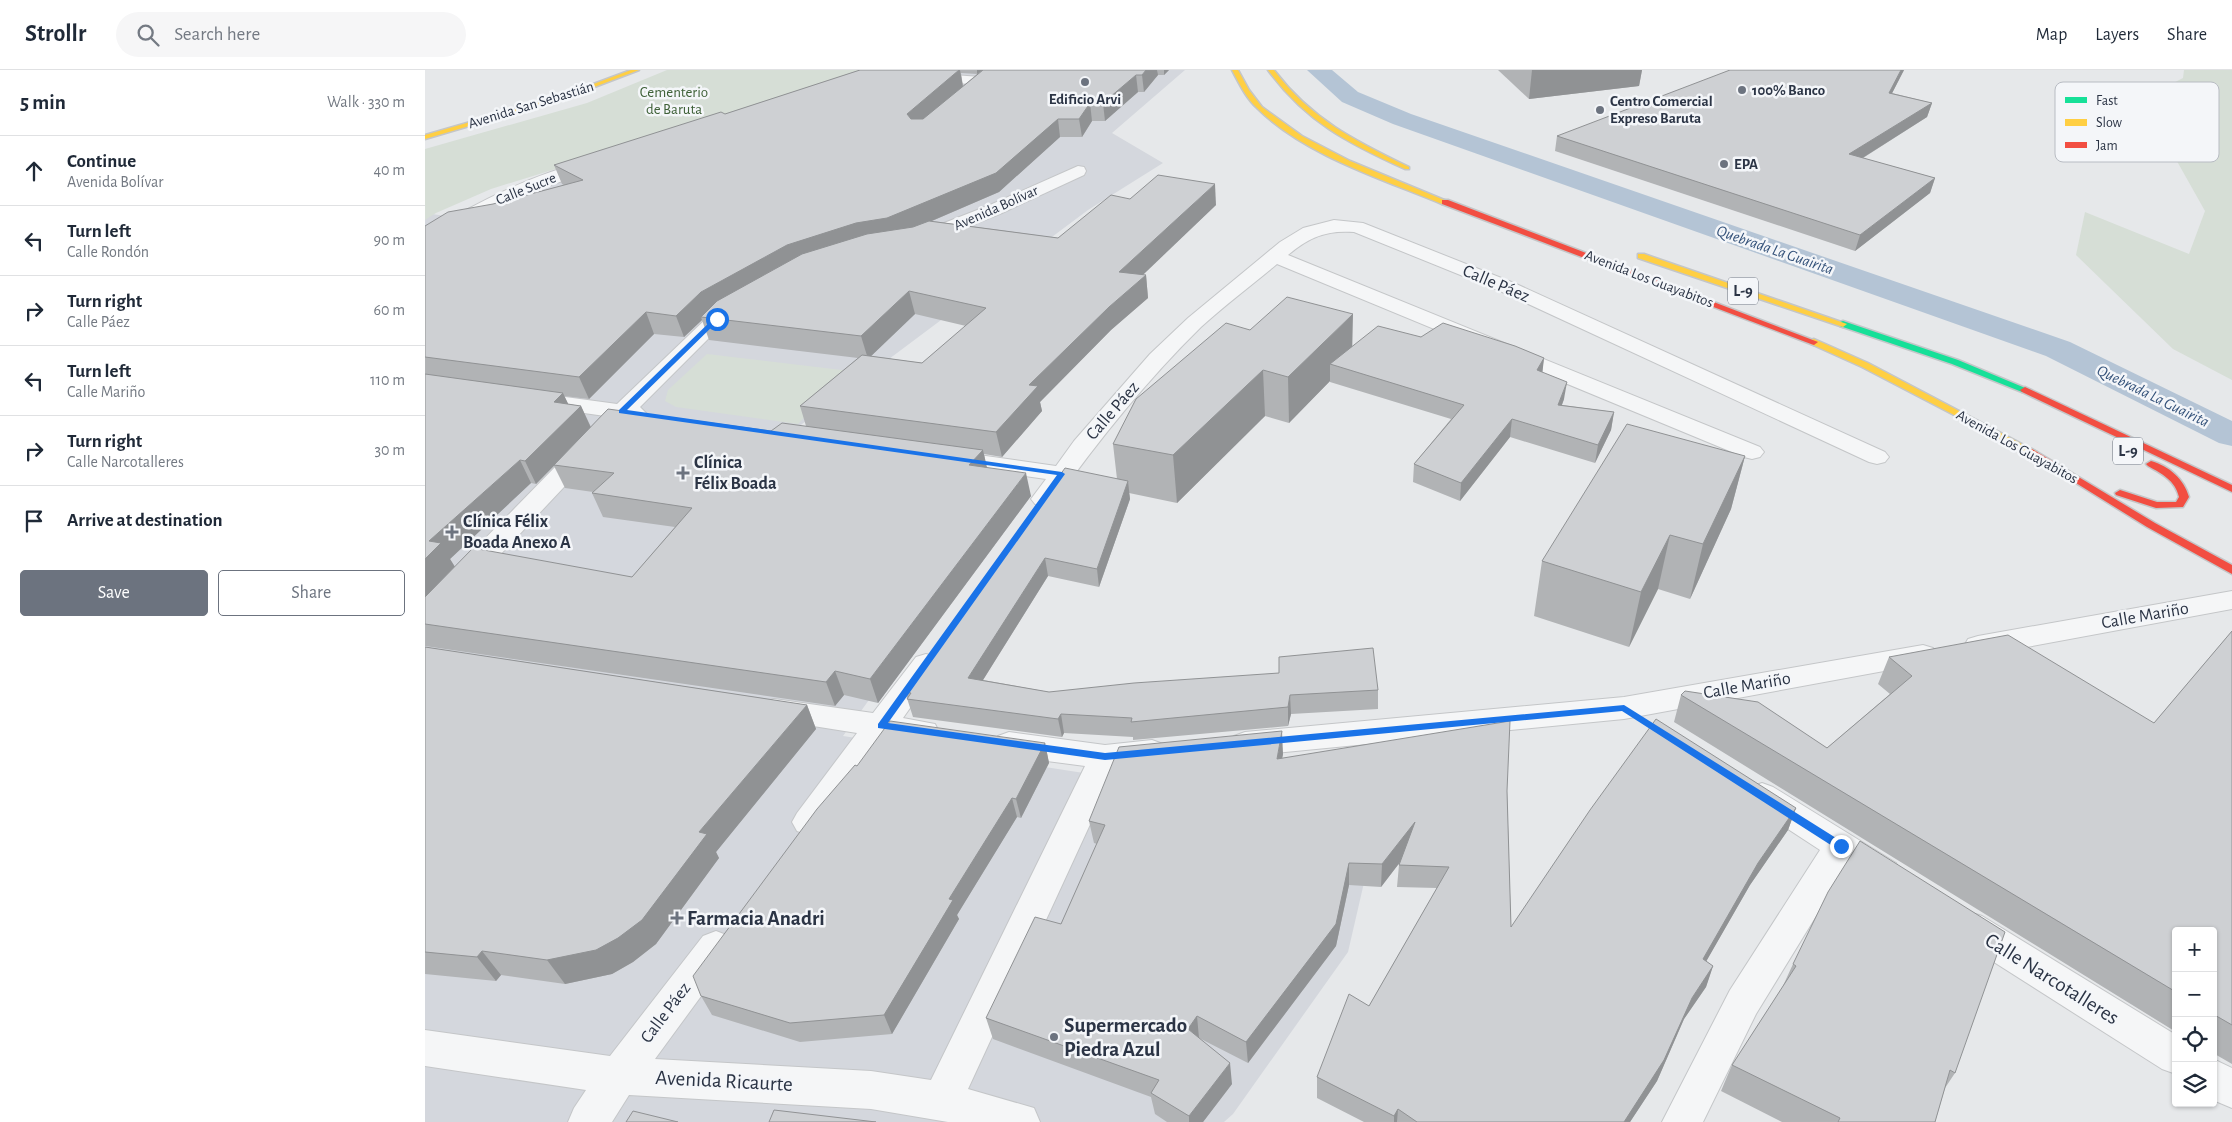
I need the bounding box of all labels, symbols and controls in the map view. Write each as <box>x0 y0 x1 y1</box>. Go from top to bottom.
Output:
search box <box>116 12 466 57</box>
icon: search <box>134 21 162 49</box>
text: Strollr <box>25 22 86 46</box>
text: Search here <box>174 25 260 44</box>
text: Map <box>2036 26 2067 44</box>
text: Layers <box>2095 26 2139 44</box>
text: Share <box>2167 26 2207 44</box>
marker: Edificio Arvi <box>1079 76 1091 88</box>
street label: Avenida San Sebastián <box>466 79 596 131</box>
legend <box>2055 82 2219 162</box>
place label: 100% Banco <box>1752 83 1825 98</box>
marker: 100% Banco <box>1736 84 1748 96</box>
park label: Cementerio de Baruta <box>640 85 708 117</box>
text: 5 min <box>20 92 66 113</box>
place label: Edificio Arvi <box>1049 92 1121 107</box>
text: Walk · 330 m <box>327 94 405 110</box>
place label: Centro Comercial Expreso Baruta <box>1610 94 1713 126</box>
text: Fast <box>2096 94 2118 108</box>
marker: Centro Comercial Expreso Baruta <box>1594 104 1606 116</box>
text: Slow <box>2096 116 2123 130</box>
text: Jam <box>2096 139 2118 153</box>
text: Continue <box>67 152 136 171</box>
icon: ahead <box>20 157 48 185</box>
place label: EPA <box>1734 157 1758 172</box>
marker: EPA <box>1718 158 1730 170</box>
text: 40 m <box>373 162 405 178</box>
street label: Calle Sucre <box>494 170 558 208</box>
text: Avenida Bolívar <box>67 174 163 190</box>
street label: Avenida Bolívar <box>952 183 1040 233</box>
text: Turn left <box>67 222 131 241</box>
water label: Quebrada La Guairita <box>1714 223 1835 278</box>
icon: left <box>20 227 48 255</box>
text: 90 m <box>374 232 405 248</box>
text: Calle Rondón <box>67 244 149 260</box>
street label: Avenida Los Guayabitos <box>1583 248 1715 310</box>
street label: Calle Páez <box>1460 262 1532 306</box>
road number: L-9 <box>1728 278 1758 305</box>
text: Turn right <box>67 292 142 311</box>
icon: right <box>20 297 48 325</box>
text: 60 m <box>374 302 405 318</box>
route start <box>706 308 729 331</box>
text: Calle Páez <box>67 314 130 330</box>
text: Turn left <box>67 362 131 381</box>
water label: Quebrada La Guairita <box>2094 362 2211 431</box>
icon: left <box>20 367 48 395</box>
text: 110 m <box>370 372 405 388</box>
street label: Calle Páez <box>1083 378 1143 444</box>
text: Calle Mariño <box>67 384 145 400</box>
street label: Avenida Los Guayabitos <box>1954 407 2080 487</box>
text: Turn right <box>67 432 142 451</box>
icon: right <box>20 437 48 465</box>
road number: L-9 <box>2113 438 2143 464</box>
text: 30 m <box>375 442 405 458</box>
text: Calle Narcotalleres <box>67 454 184 470</box>
place label: Clínica Félix Boada <box>694 454 777 493</box>
marker: Clínica Félix Boada <box>676 466 690 480</box>
icon: arrive <box>20 507 48 535</box>
text: Arrive at destination <box>67 511 223 530</box>
place label: Clínica Félix Boada Anexo A <box>463 513 571 552</box>
marker: Clínica Félix Boada Anexo A <box>445 525 459 539</box>
button: Save <box>20 570 208 616</box>
button: Share <box>218 570 405 616</box>
street label: Calle Mariño <box>2100 599 2190 633</box>
street label: Calle Mariño <box>1702 669 1792 703</box>
route end <box>1830 835 1853 858</box>
place label: Farmacia Anadri <box>687 908 825 929</box>
marker: Farmacia Anadri <box>671 912 683 924</box>
map controls <box>2172 927 2217 1107</box>
button: + <box>2172 927 2217 972</box>
street label: Calle Narcotalleres <box>1981 929 2123 1029</box>
button: − <box>2172 972 2217 1017</box>
street label: Calle Páez <box>638 979 694 1047</box>
place label: Supermercado Piedra Azul <box>1064 1015 1187 1060</box>
button: locate <box>2172 1017 2217 1062</box>
marker: Supermercado Piedra Azul <box>1048 1031 1060 1043</box>
button: layers <box>2172 1062 2217 1107</box>
street label: Avenida Ricaurte <box>655 1067 793 1095</box>

